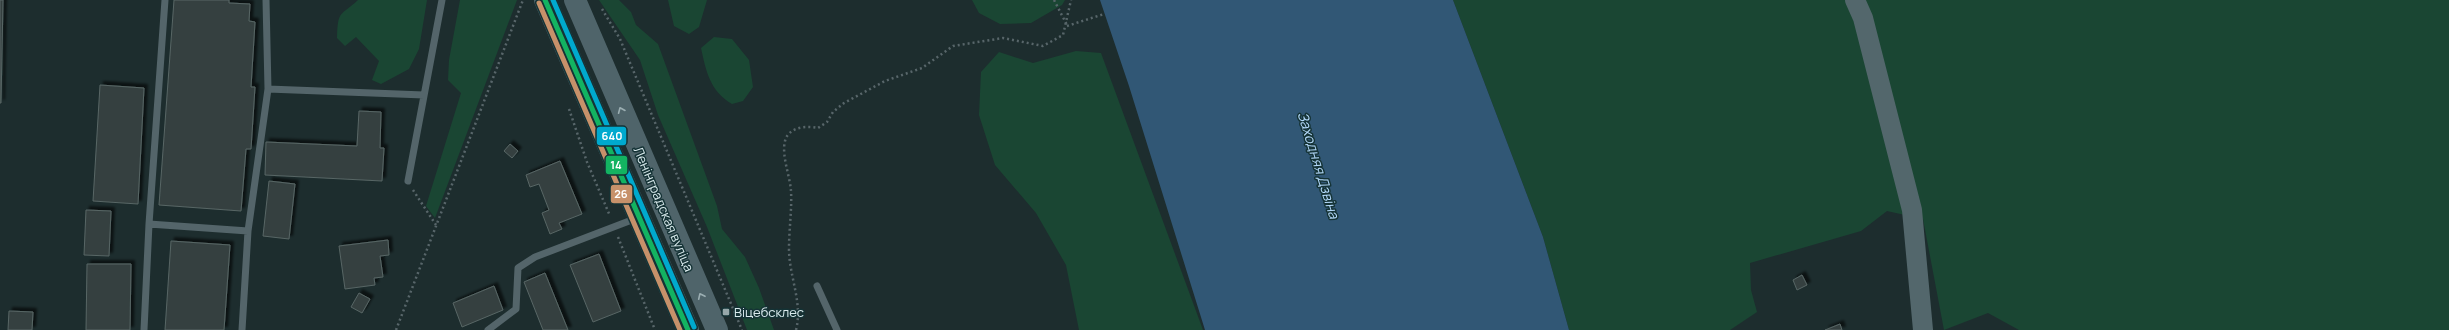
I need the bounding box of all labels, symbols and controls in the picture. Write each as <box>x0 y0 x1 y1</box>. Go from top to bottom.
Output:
one-way arrow <box>618 106 626 114</box>
water label: Заходняя Дзвіна <box>1294 109 1345 222</box>
line badge: 640 <box>596 126 627 146</box>
text: 640 <box>602 128 622 143</box>
street label: Ленінградская вуліца <box>630 144 698 274</box>
line badge: 14 <box>605 155 628 175</box>
text: 14 <box>610 157 622 172</box>
line badge: 26 <box>610 184 633 204</box>
text: 26 <box>614 186 628 201</box>
one-way arrow <box>698 292 706 300</box>
place label: Віцебсклес <box>734 303 804 321</box>
marker: Віцебсклес <box>721 307 731 317</box>

